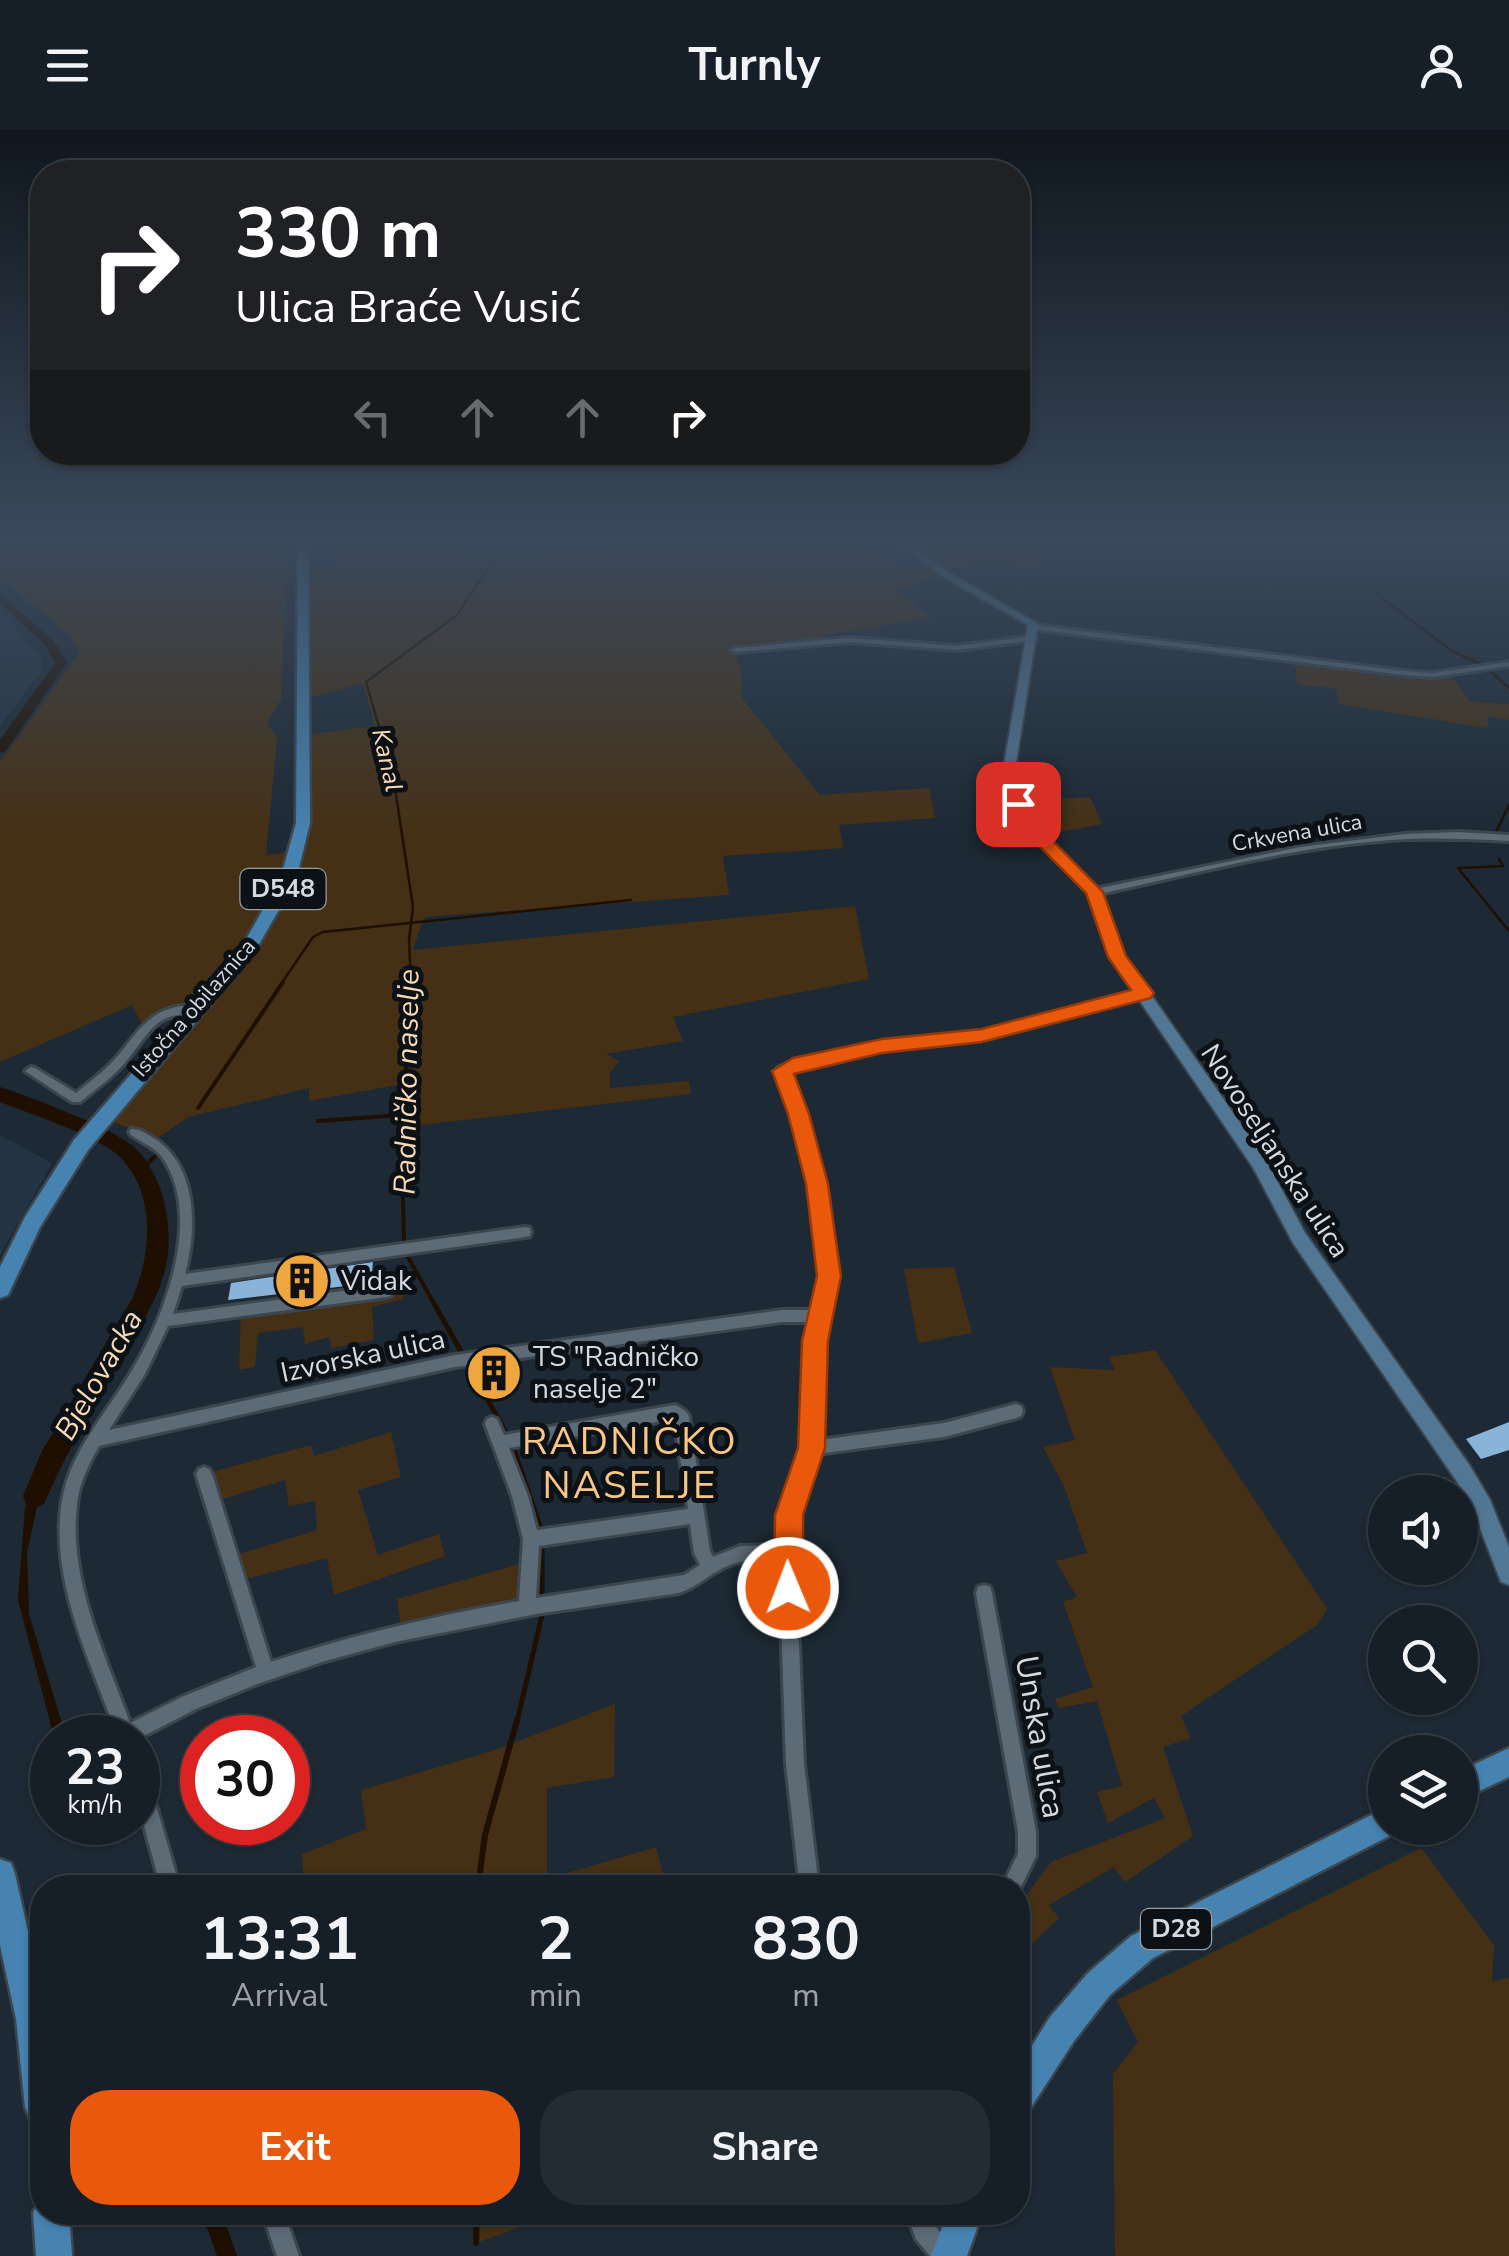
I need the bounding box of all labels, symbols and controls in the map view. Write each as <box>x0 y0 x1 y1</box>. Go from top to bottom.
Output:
text: Turnly <box>688 35 821 96</box>
icon: menu <box>40 38 95 93</box>
icon: person <box>1414 38 1469 93</box>
text: 330 m <box>235 186 441 282</box>
icon: right <box>70 200 200 330</box>
text: Ulica Braće Vusić <box>235 277 581 338</box>
icon: left <box>345 390 400 445</box>
icon: ahead <box>450 390 505 445</box>
icon: ahead <box>555 390 610 445</box>
icon: right <box>660 390 715 445</box>
water label: Kanal <box>363 725 411 795</box>
pin <box>976 762 1061 847</box>
icon: arrive <box>991 777 1046 832</box>
street label: Crkvena ulica <box>1230 807 1364 859</box>
road number: D548 <box>240 869 326 909</box>
street label: Istočna obilaznica <box>126 933 262 1083</box>
water label: Radničko naselje <box>385 969 429 1195</box>
street label: Novoseljanska ulica <box>1192 1037 1358 1265</box>
building icon: Vidak <box>272 1251 332 1311</box>
place label: Vidak <box>340 1262 413 1300</box>
water label: Bjelovacka <box>45 1302 153 1448</box>
street label: Izvorska ulica <box>277 1320 449 1392</box>
place label: TS "Radničko naselje 2" <box>533 1338 699 1408</box>
building icon: TS "Radničko naselje 2" <box>464 1343 524 1403</box>
district label: RADNIČKO NASELJE <box>522 1416 738 1511</box>
map controls <box>1368 1475 1478 1845</box>
button: sound <box>1368 1475 1478 1585</box>
position arrow <box>736 1536 840 1640</box>
button: search <box>1368 1605 1478 1715</box>
street label: Unska ulica <box>1005 1652 1075 1822</box>
speed limit sign: 30 <box>180 1715 310 1845</box>
text: 23 <box>65 1733 125 1802</box>
button: layers <box>1368 1735 1478 1845</box>
text: km/h <box>67 1788 123 1822</box>
text: 13:31 <box>200 1898 359 1980</box>
text: 2 <box>537 1898 573 1980</box>
text: 830 <box>752 1898 860 1980</box>
road number: D28 <box>1141 1909 1211 1949</box>
text: Arrival <box>231 1974 328 2017</box>
text: min <box>529 1974 582 2017</box>
text: m <box>792 1974 820 2017</box>
button: Exit <box>70 2090 520 2205</box>
button: Share <box>540 2090 990 2205</box>

